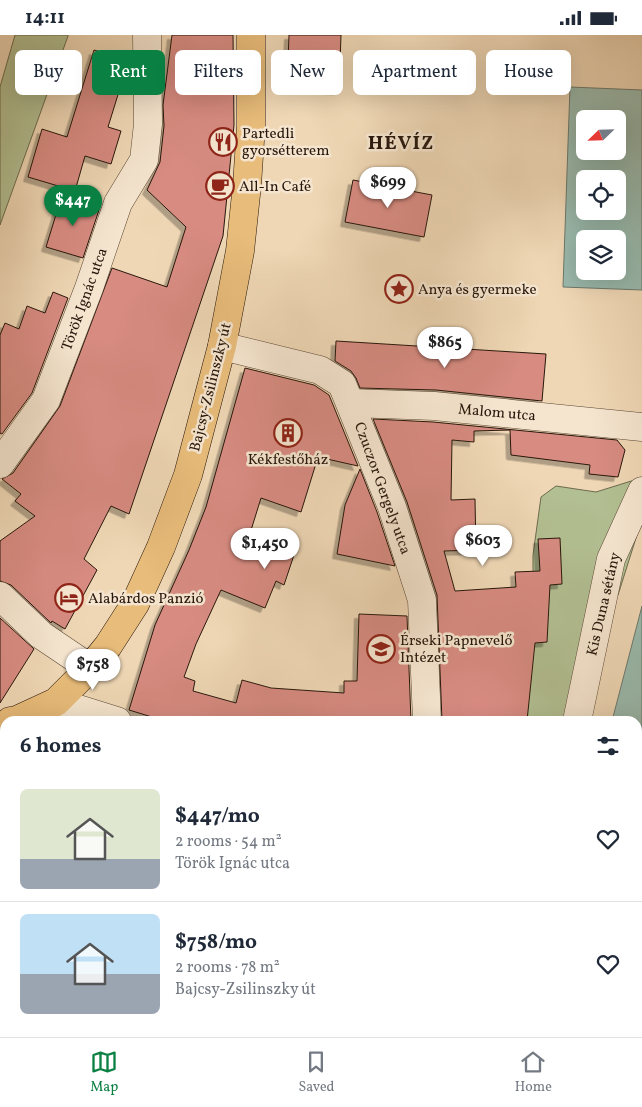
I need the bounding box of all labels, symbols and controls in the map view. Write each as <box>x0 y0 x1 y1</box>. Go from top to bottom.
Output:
text: 14:11 <box>25 5 65 31</box>
chip: Buy <box>15 50 82 95</box>
chip: Rent <box>92 50 165 95</box>
chip: Filters <box>175 50 261 95</box>
chip: New <box>271 50 343 95</box>
chip: Apartment <box>353 50 476 95</box>
chip: House <box>486 50 571 95</box>
north arrow <box>576 110 626 160</box>
map controls <box>576 110 626 280</box>
place label: Partedli gyorsétterem <box>242 124 329 162</box>
restaurant icon: Partedli gyorsétterem <box>208 127 238 157</box>
district label: HÉVÍZ <box>368 130 434 158</box>
pin: $699 <box>358 167 418 209</box>
button: locate <box>576 170 626 220</box>
cafe icon: All-In Café <box>205 171 235 201</box>
text: $699 <box>370 172 406 194</box>
place label: All-In Café <box>239 177 311 198</box>
pin: $447 <box>43 185 103 227</box>
text: $447 <box>55 190 91 212</box>
button: layers <box>576 230 626 280</box>
street label: Török Ignác utca <box>57 245 114 354</box>
place icon: Anya és gyermeke <box>384 274 414 304</box>
place label: Anya és gyermeke <box>418 280 537 301</box>
street label: Bajcsy-Zsilinszky út <box>185 321 238 454</box>
pin: $865 <box>415 327 475 369</box>
text: $865 <box>428 332 462 354</box>
street label: Malom utca <box>457 400 537 427</box>
building icon: Kékfestőház <box>273 418 303 448</box>
street label: Czuczor Gergely utca <box>348 419 415 558</box>
place label: Kékfestőház <box>248 450 328 471</box>
pin: $603 <box>453 525 513 567</box>
pin: $1,450 <box>224 527 306 570</box>
text: $603 <box>465 530 501 552</box>
text: $1,450 <box>242 533 288 555</box>
street label: Kis Duna sétány <box>582 550 627 658</box>
hotel icon: Alabárdos Panzió <box>54 583 84 613</box>
place label: Alabárdos Panzió <box>88 589 204 610</box>
place label: Érseki Papnevelő Intézet <box>400 631 513 669</box>
school or university icon: Érseki Papnevelő Intézet <box>366 634 396 664</box>
pin: $758 <box>63 649 123 691</box>
text: $758 <box>77 654 110 676</box>
text: 6 homes <box>20 732 101 761</box>
icon: filters <box>594 732 622 760</box>
text: $447/mo <box>175 802 260 831</box>
icon: home <box>60 809 120 869</box>
icon: heart <box>594 825 622 853</box>
text: 2 rooms · 54 m² <box>175 831 282 853</box>
text: Török Ignác utca <box>175 853 290 875</box>
text: $758/mo <box>175 928 257 957</box>
icon: home <box>60 934 120 994</box>
icon: heart <box>594 950 622 978</box>
text: 2 rooms · 78 m² <box>175 957 280 979</box>
text: Bajcsy-Zsilinszky út <box>175 979 316 1001</box>
tab: Map <box>90 1048 118 1097</box>
tab: Saved <box>298 1048 335 1097</box>
tab: Home <box>515 1048 552 1097</box>

